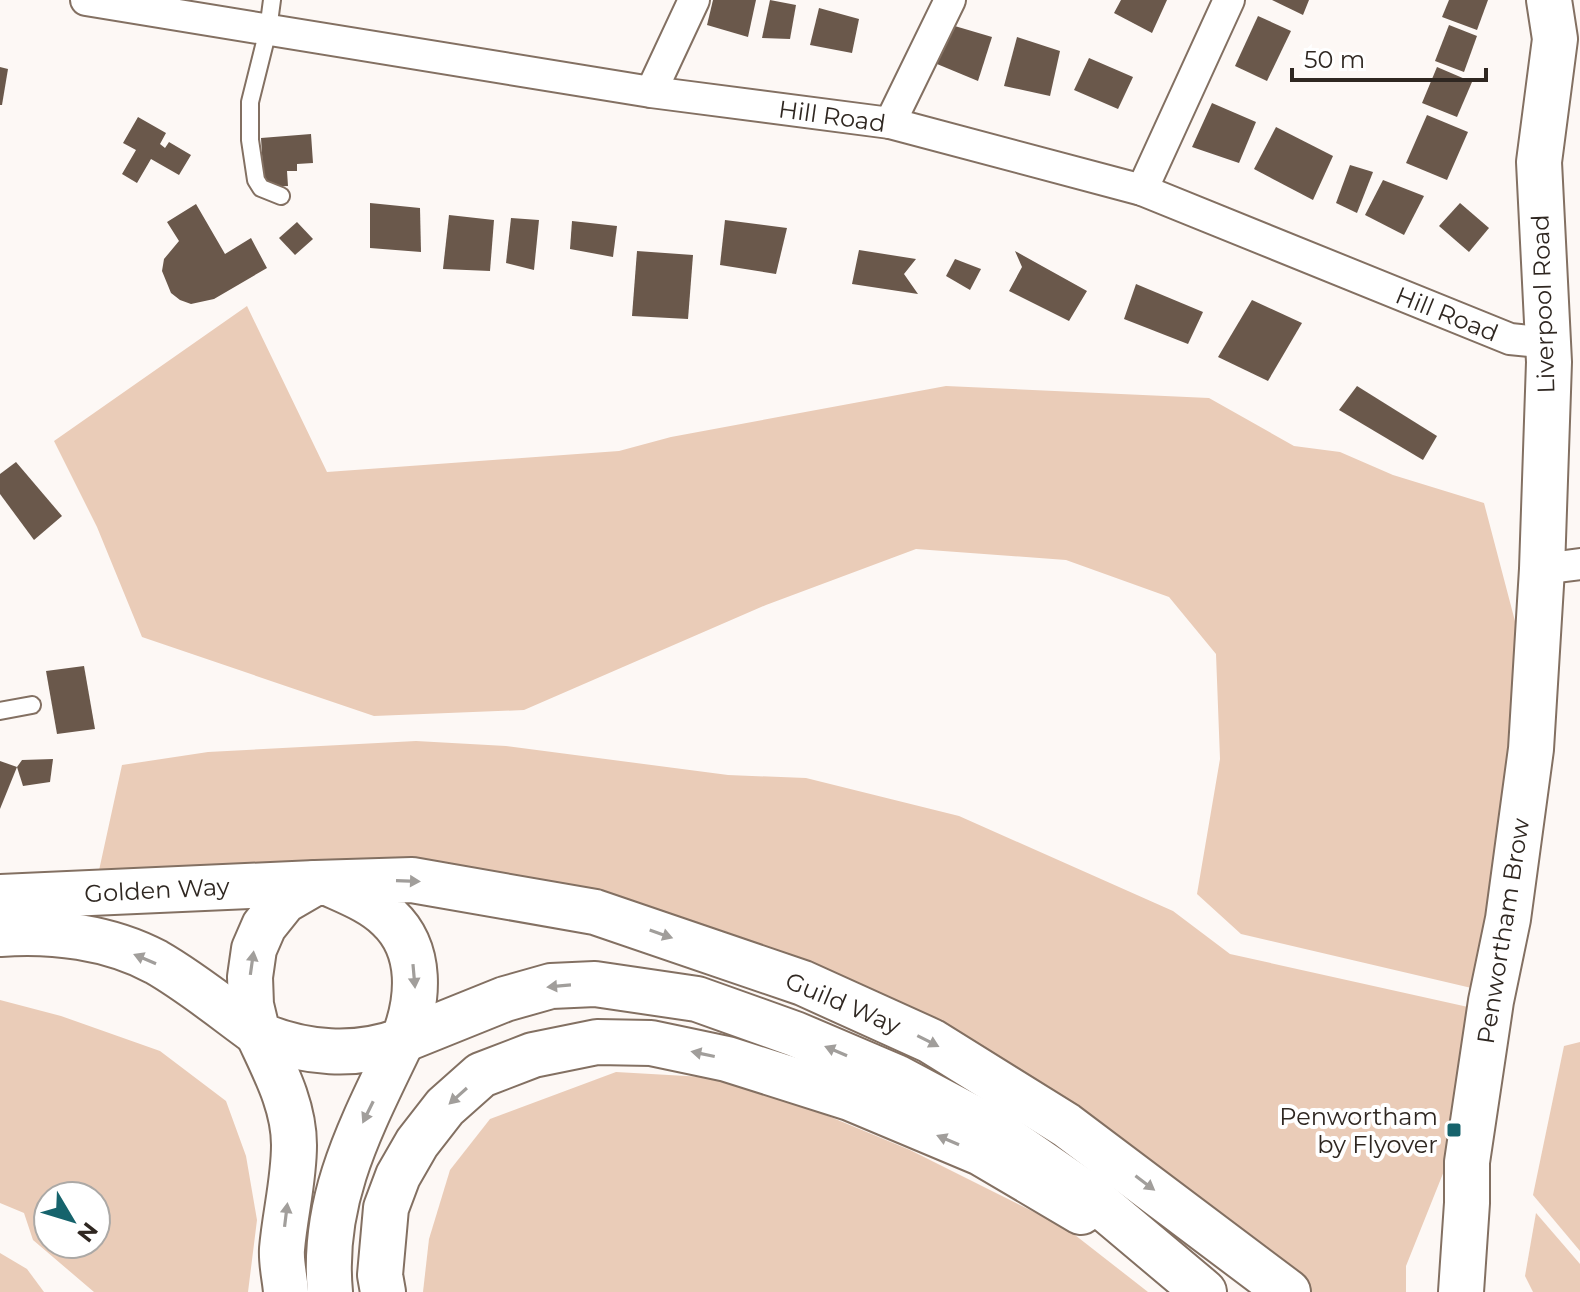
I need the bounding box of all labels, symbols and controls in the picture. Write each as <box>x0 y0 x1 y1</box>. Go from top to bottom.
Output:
scale bar <box>1292 32 1486 82</box>
text: 50 m <box>1304 45 1365 74</box>
street label: Hill Road <box>777 94 887 138</box>
street label: Liverpool Road <box>1525 214 1561 394</box>
street label: Hill Road <box>1392 280 1502 348</box>
street label: Penwortham Brow <box>1471 816 1535 1046</box>
street label: Golden Way <box>84 872 230 908</box>
one-way arrow <box>395 875 421 888</box>
one-way arrow <box>649 929 673 941</box>
one-way arrow <box>246 950 259 975</box>
one-way arrow <box>134 952 157 965</box>
one-way arrow <box>408 964 421 989</box>
street label: Guild Way <box>781 966 905 1040</box>
one-way arrow <box>546 980 571 993</box>
one-way arrow <box>917 1034 940 1047</box>
one-way arrow <box>825 1045 848 1058</box>
one-way arrow <box>691 1047 716 1060</box>
one-way arrow <box>448 1087 468 1104</box>
one-way arrow <box>361 1100 375 1123</box>
place label: Penwortham by Flyover <box>1279 1102 1438 1159</box>
marker: Penwortham by Flyover <box>1445 1121 1463 1139</box>
one-way arrow <box>936 1133 960 1146</box>
one-way arrow <box>1135 1175 1155 1191</box>
north arrow <box>32 1180 112 1260</box>
one-way arrow <box>280 1202 293 1227</box>
text: N <box>71 1217 103 1247</box>

